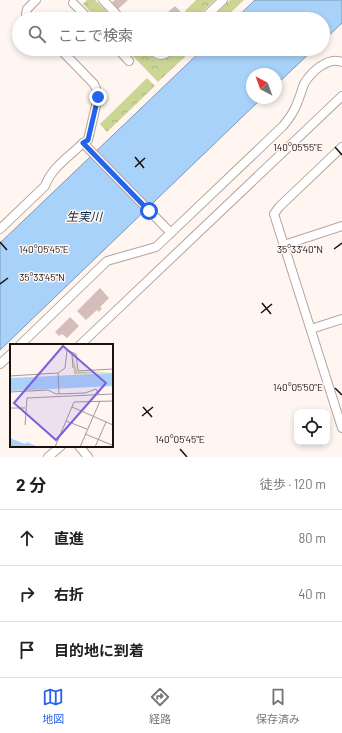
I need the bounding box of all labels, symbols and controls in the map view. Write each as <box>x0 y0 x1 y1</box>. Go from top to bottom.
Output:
search box <box>12 12 330 56</box>
icon: search <box>26 23 48 45</box>
text: ここで検索 <box>58 26 133 44</box>
north arrow <box>246 68 282 104</box>
route end <box>89 88 107 106</box>
text: 140°05'55"E <box>273 141 323 153</box>
route start <box>140 202 158 220</box>
water label: 生実川 <box>66 209 104 223</box>
text: 140°05'45"E <box>19 243 69 255</box>
text: 35°33'40"N <box>277 243 323 255</box>
text: 35°33'45"N <box>19 271 65 283</box>
inset map <box>10 344 113 447</box>
text: 140°05'50"E <box>273 381 323 393</box>
map controls <box>294 409 330 445</box>
button: locate <box>294 409 330 445</box>
text: 140°05'45"E <box>155 433 205 445</box>
text: 2 分 <box>16 474 46 494</box>
text: 徒歩 · 120 m <box>260 476 326 492</box>
icon: ahead <box>16 527 38 549</box>
text: 直進 <box>54 529 84 547</box>
text: 80 m <box>299 530 326 546</box>
icon: right <box>16 583 38 605</box>
text: 右折 <box>54 585 84 603</box>
text: 40 m <box>298 586 326 602</box>
icon: arrive <box>16 639 38 661</box>
text: 目的地に到着 <box>54 641 144 659</box>
tab: 地図 <box>42 686 64 726</box>
tab: 経路 <box>149 686 171 726</box>
tab: 保存済み <box>256 686 300 726</box>

